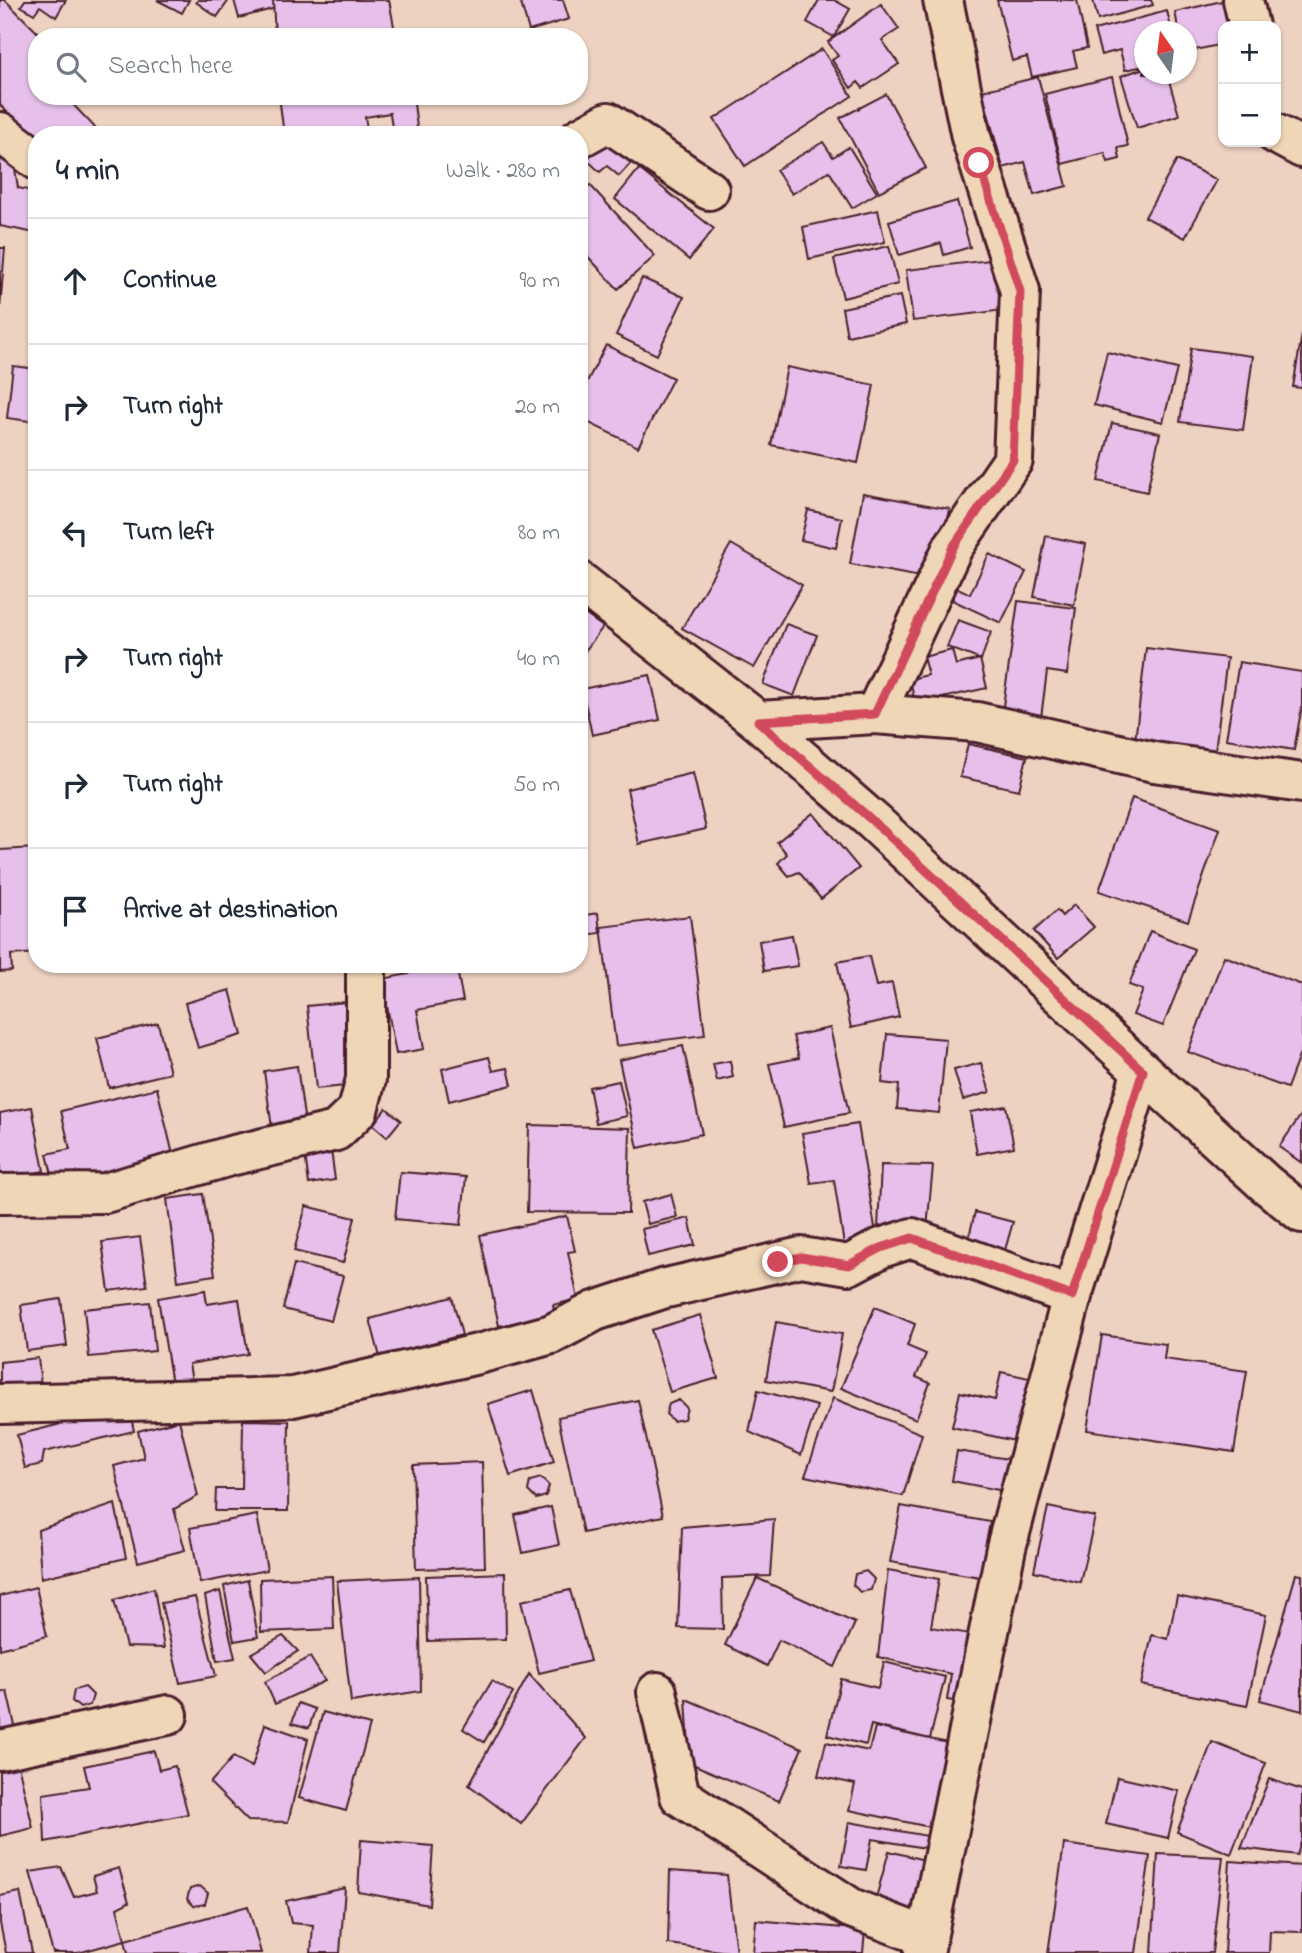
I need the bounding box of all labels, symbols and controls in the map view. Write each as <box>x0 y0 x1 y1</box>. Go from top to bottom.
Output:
north arrow <box>1134 21 1197 84</box>
map controls <box>1218 21 1281 147</box>
button: + <box>1218 21 1281 84</box>
search box <box>28 28 588 105</box>
icon: search <box>52 48 90 86</box>
text: Search here <box>108 48 233 86</box>
button: − <box>1218 84 1281 147</box>
route start <box>963 147 994 178</box>
text: 4 min <box>56 150 119 194</box>
text: Walk · 280 m <box>446 155 560 188</box>
icon: ahead <box>56 262 94 300</box>
text: Continue <box>123 262 216 300</box>
text: 90 m <box>520 265 560 298</box>
icon: right <box>56 388 94 426</box>
text: Turn right <box>123 388 223 426</box>
text: 20 m <box>515 391 560 424</box>
icon: left <box>56 514 94 552</box>
text: Turn left <box>123 514 214 552</box>
text: 80 m <box>518 517 560 550</box>
icon: right <box>56 640 94 678</box>
text: Turn right <box>123 640 223 678</box>
text: 40 m <box>517 643 560 676</box>
icon: right <box>56 766 94 804</box>
text: Turn right <box>123 766 223 804</box>
text: 50 m <box>513 769 560 802</box>
icon: arrive <box>56 892 94 930</box>
text: Arrive at destination <box>123 892 338 930</box>
route end <box>762 1246 793 1277</box>

